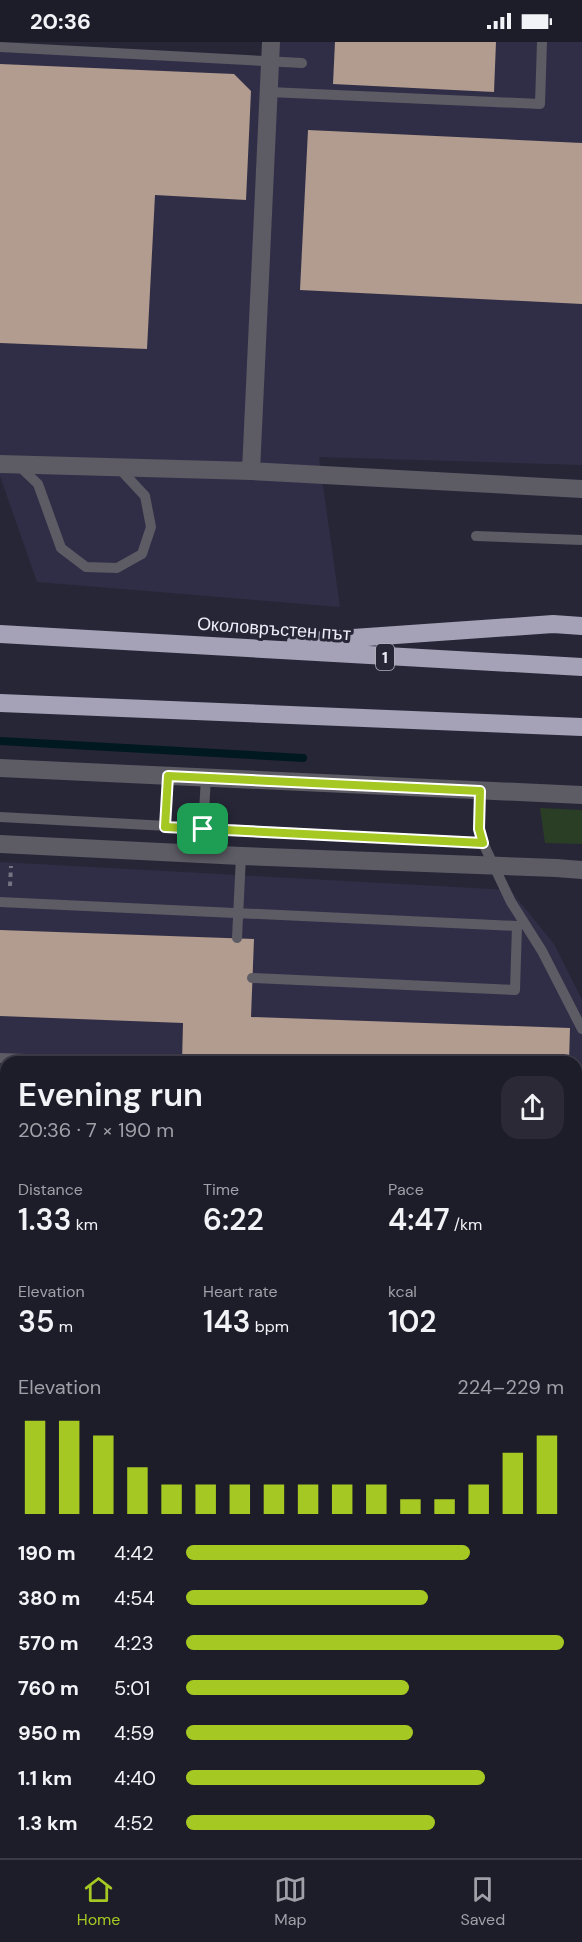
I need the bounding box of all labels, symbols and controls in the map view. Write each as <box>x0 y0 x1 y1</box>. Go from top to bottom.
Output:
text: 20:36 <box>30 7 91 36</box>
street label: Околовръстен път <box>196 612 352 646</box>
road number: 1 <box>376 644 394 670</box>
pin <box>177 803 228 854</box>
icon: arrive <box>186 812 219 845</box>
text: Evening run <box>18 1073 203 1116</box>
button: share <box>501 1076 564 1139</box>
text: 20:36 · 7 × 190 m <box>18 1117 174 1143</box>
text: Distance <box>18 1179 83 1200</box>
text: Time <box>203 1179 239 1200</box>
text: Pace <box>388 1179 424 1200</box>
text: 1.33 <box>18 1200 71 1239</box>
text: 6:22 <box>203 1200 264 1239</box>
text: 4:47 <box>388 1200 450 1239</box>
text: km <box>71 1214 98 1235</box>
text: /km <box>450 1214 482 1235</box>
text: Elevation <box>18 1281 85 1302</box>
text: Heart rate <box>203 1281 278 1302</box>
text: kcal <box>388 1281 417 1302</box>
text: 35 <box>18 1302 55 1341</box>
text: 143 <box>203 1302 251 1341</box>
text: 102 <box>388 1302 437 1341</box>
text: m <box>55 1316 73 1337</box>
text: bpm <box>251 1316 289 1337</box>
text: Elevation <box>18 1374 101 1400</box>
text: 224–229 m <box>457 1374 564 1400</box>
text: 190 m <box>18 1540 76 1566</box>
text: 4:42 <box>114 1540 154 1566</box>
text: 380 m <box>18 1585 80 1611</box>
text: 4:54 <box>114 1585 155 1611</box>
text: 570 m <box>18 1630 79 1656</box>
text: 4:23 <box>114 1630 154 1656</box>
text: 760 m <box>18 1675 79 1701</box>
text: 5:01 <box>114 1675 150 1701</box>
text: 950 m <box>18 1720 81 1746</box>
text: 4:59 <box>114 1720 154 1746</box>
text: 1.1 km <box>18 1765 72 1791</box>
text: 4:40 <box>114 1765 156 1791</box>
text: 1.3 km <box>18 1810 77 1836</box>
text: 4:52 <box>114 1810 154 1836</box>
tab: Home <box>77 1873 120 1930</box>
tab: Map <box>274 1873 307 1930</box>
tab: Saved <box>460 1873 505 1930</box>

